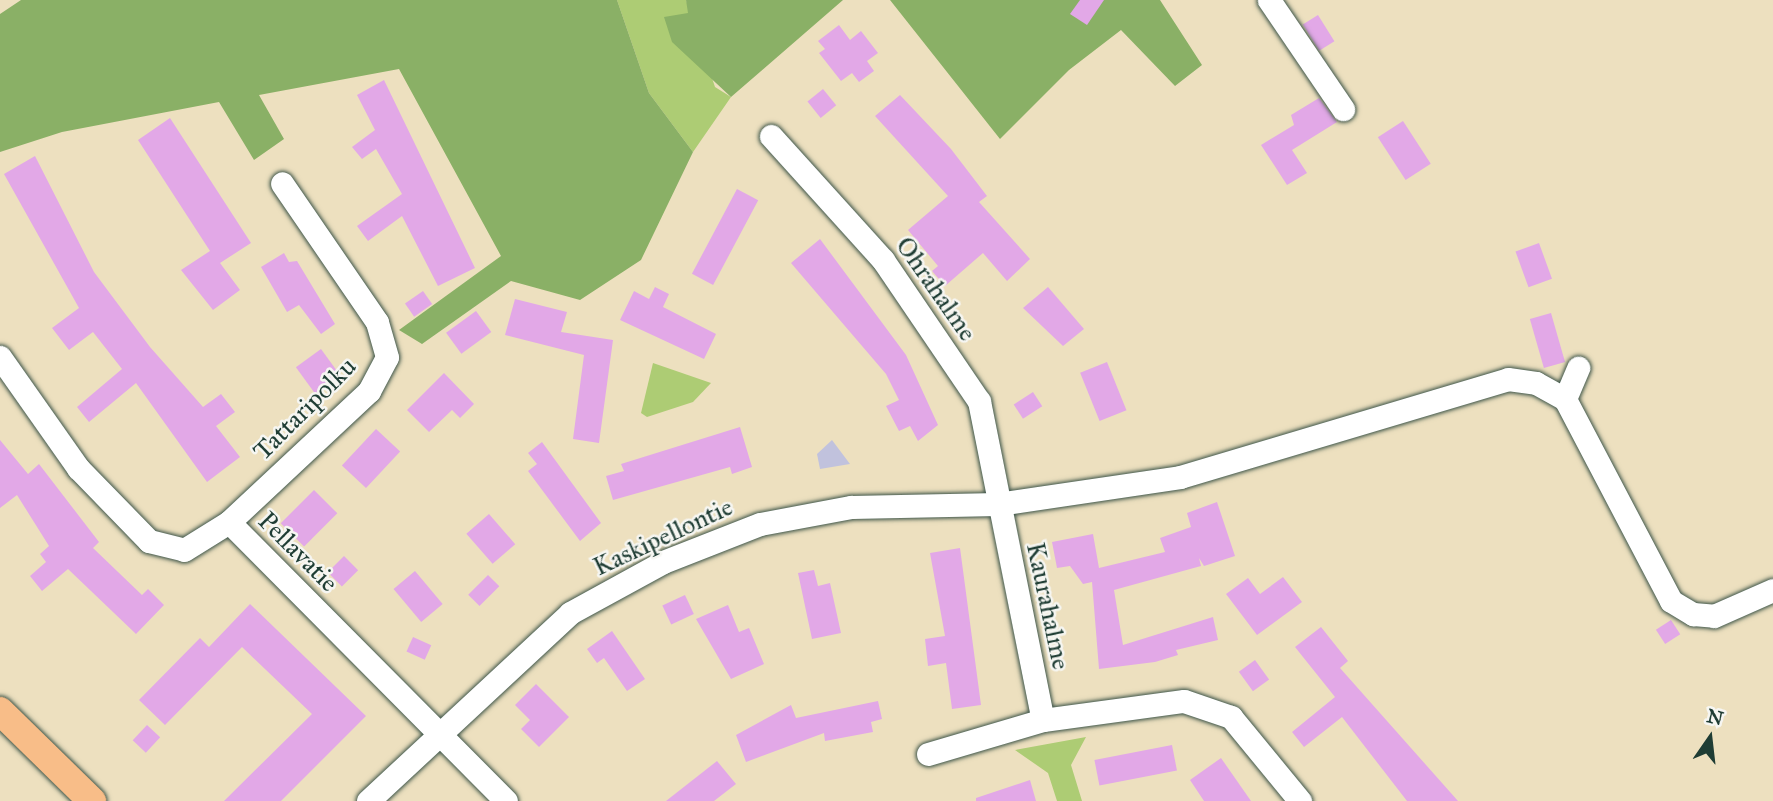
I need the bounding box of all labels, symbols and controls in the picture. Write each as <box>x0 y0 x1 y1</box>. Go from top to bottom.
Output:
street label: Ohrahalme <box>889 231 983 347</box>
street label: Tattaripolku <box>247 351 363 467</box>
street label: Kaskipellontie <box>588 491 738 583</box>
street label: Pellavatie <box>251 505 345 599</box>
street label: Kaurahalme <box>1019 540 1077 672</box>
north arrow <box>1675 703 1745 773</box>
text: N <box>1705 704 1726 730</box>

